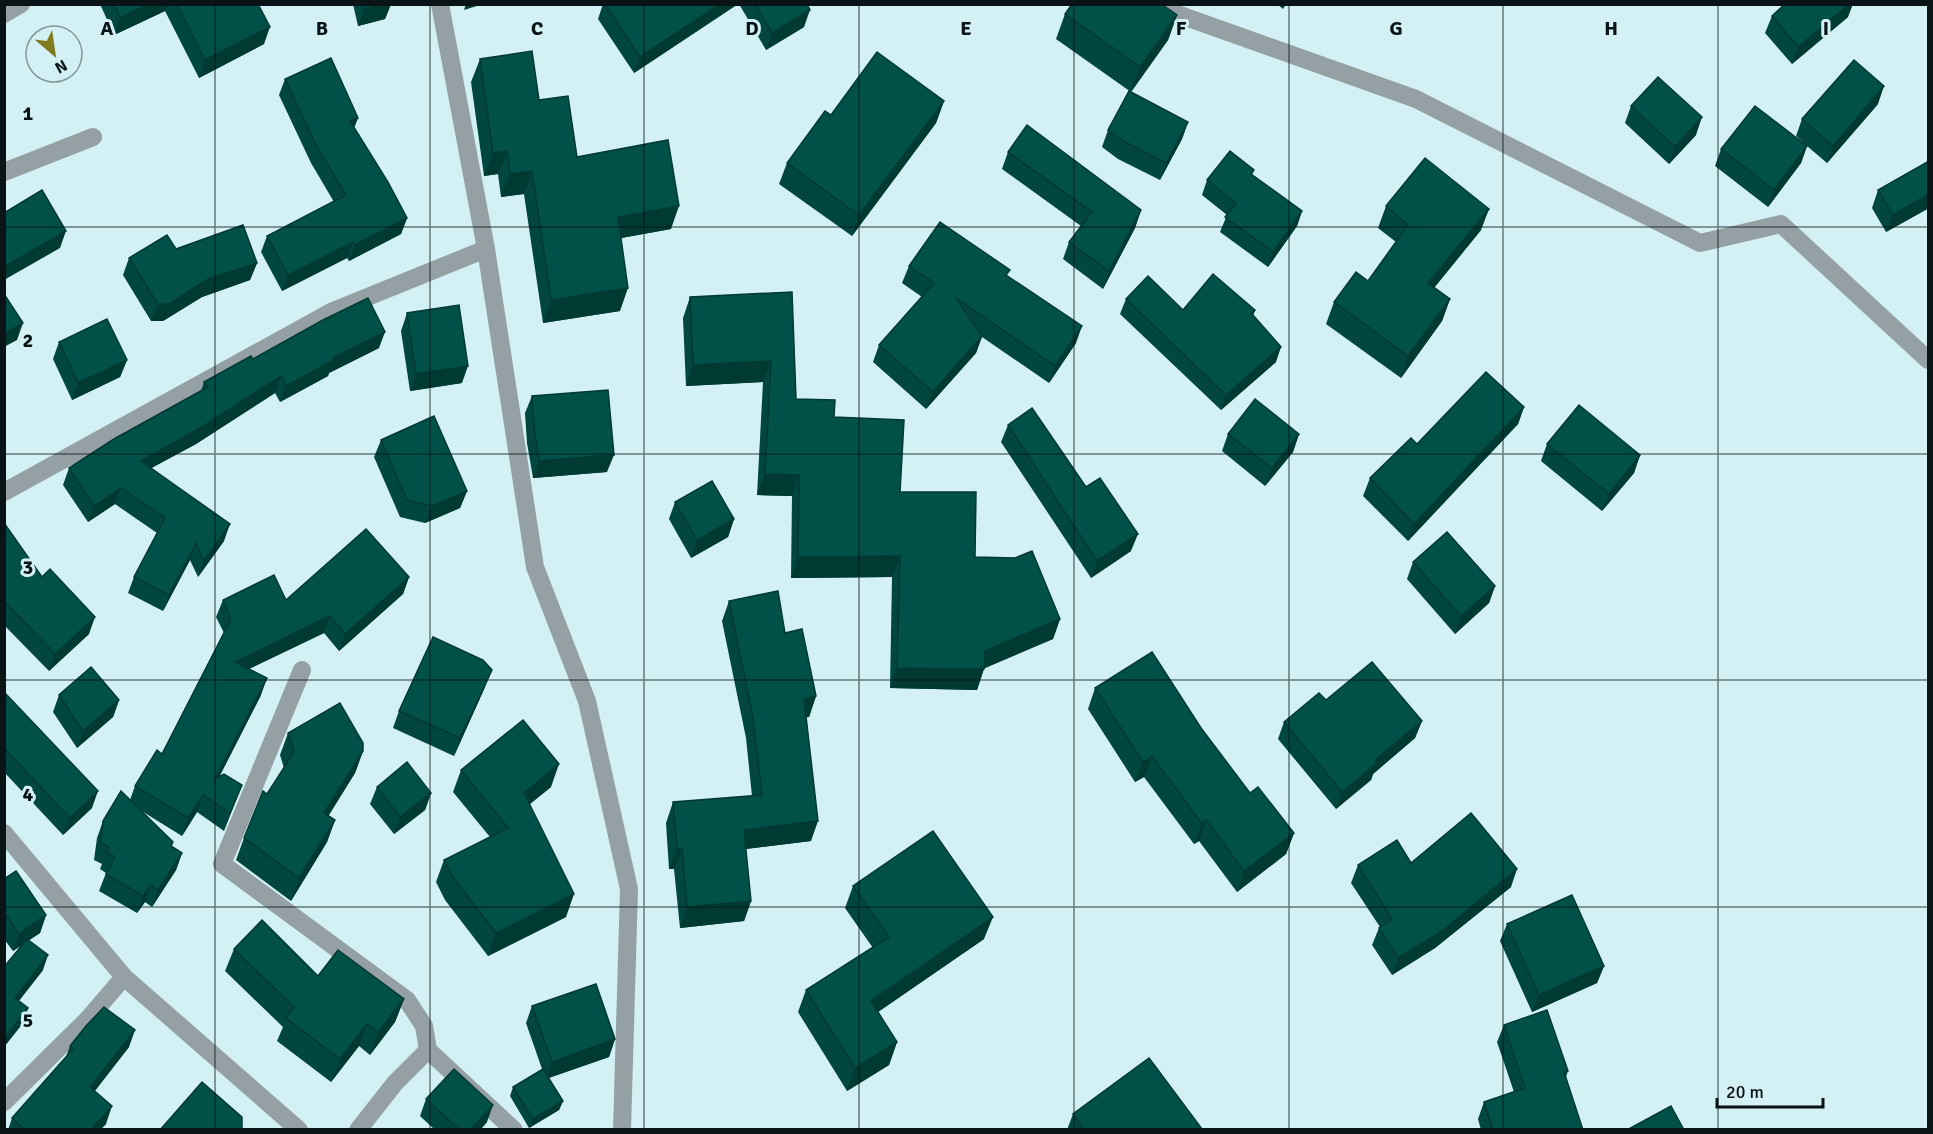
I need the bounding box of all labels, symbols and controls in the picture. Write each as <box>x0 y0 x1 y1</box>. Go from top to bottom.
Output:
text: A <box>101 16 114 41</box>
text: B <box>316 16 328 41</box>
text: C <box>531 16 543 41</box>
text: D <box>745 16 759 41</box>
text: E <box>960 16 972 41</box>
text: F <box>1176 16 1187 41</box>
text: G <box>1389 16 1403 41</box>
text: H <box>1604 16 1618 41</box>
text: I <box>1823 16 1829 41</box>
north arrow <box>24 24 84 84</box>
text: N <box>51 55 71 78</box>
text: 1 <box>23 101 34 126</box>
text: 2 <box>23 328 33 353</box>
text: 3 <box>23 555 33 580</box>
text: 4 <box>23 782 34 807</box>
text: 5 <box>23 1008 33 1033</box>
scale bar <box>1717 1071 1824 1109</box>
text: 20 m <box>1726 1081 1764 1103</box>

